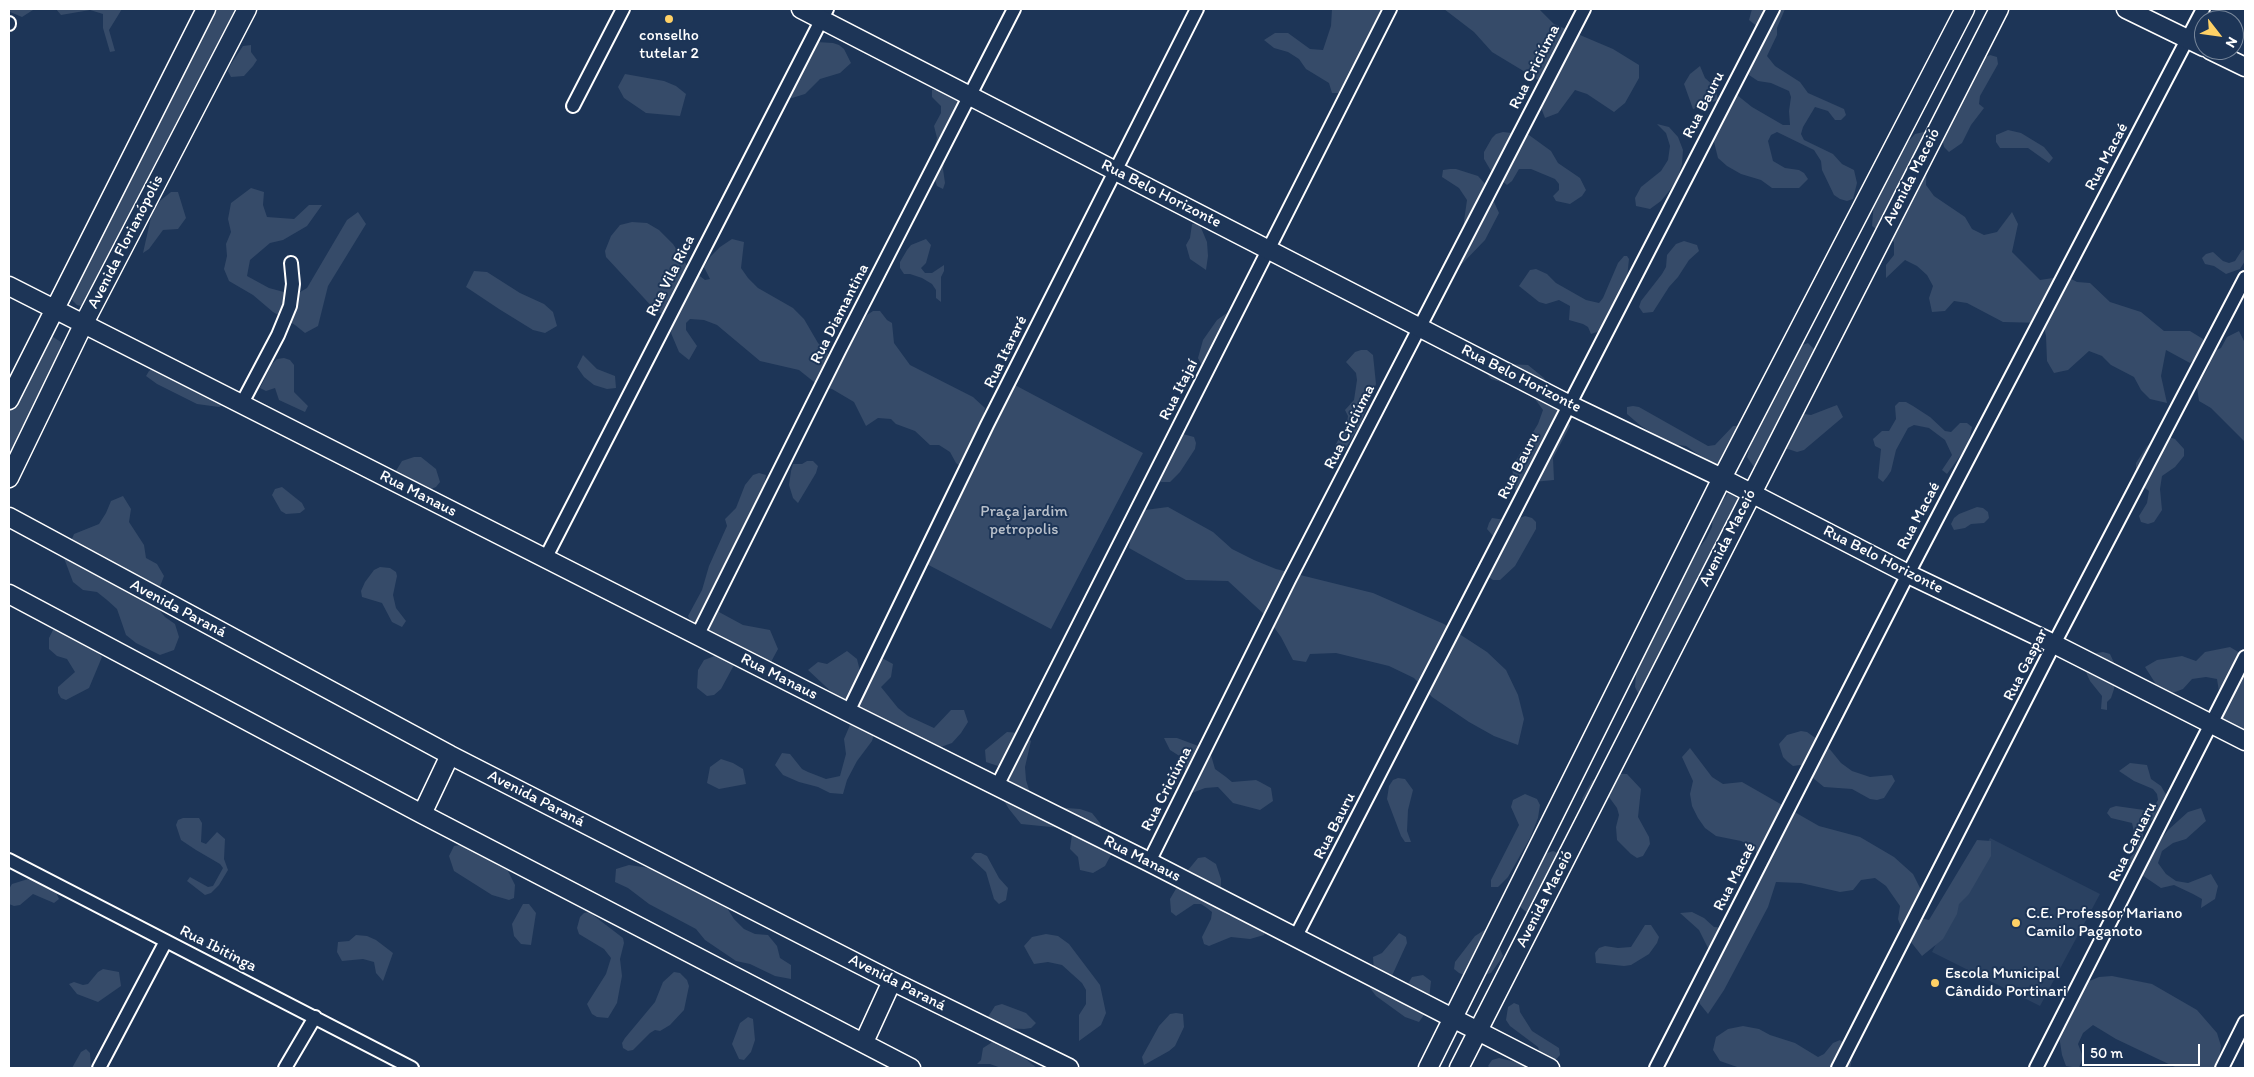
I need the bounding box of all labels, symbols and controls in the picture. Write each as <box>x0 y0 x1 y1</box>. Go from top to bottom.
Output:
north arrow <box>2194 10 2244 60</box>
marker: conselho tutelar 2 <box>663 13 675 25</box>
street label: Rua Criciúma <box>1505 21 1565 113</box>
place label: conselho tutelar 2 <box>639 26 699 64</box>
text: N <box>2222 34 2241 51</box>
street label: Rua Bauru <box>1679 68 1729 142</box>
street label: Rua Macaé <box>2081 120 2133 194</box>
street label: Avenida Maceió <box>1879 125 1945 229</box>
street label: Rua Belo Horizonte <box>1098 155 1224 233</box>
street label: Avenida Florianópolis <box>84 172 168 312</box>
street label: Rua Vila Rica <box>642 232 700 320</box>
street label: Rua Diamantina <box>807 261 873 367</box>
street label: Rua Itararé <box>980 313 1032 391</box>
street label: Rua Belo Horizonte <box>1458 340 1584 418</box>
street label: Rua Itajaí <box>1155 356 1203 424</box>
street label: Rua Criciúma <box>1320 381 1380 473</box>
street label: Rua Bauru <box>1494 429 1544 503</box>
street label: Rua Manaus <box>376 466 460 522</box>
street label: Rua Macaé <box>1893 479 1945 553</box>
street label: Avenida Maceió <box>1695 486 1761 590</box>
park label: Praça jardim petropolis <box>980 502 1068 540</box>
street label: Rua Belo Horizonte <box>1820 521 1946 599</box>
street label: Avenida Paraná <box>127 576 229 642</box>
street label: Rua Gaspar <box>2000 626 2052 704</box>
street label: Rua Manaus <box>737 649 821 705</box>
street label: Rua Criciúma <box>1137 743 1197 835</box>
street label: Avenida Paraná <box>484 766 588 832</box>
street label: Rua Bauru <box>1310 789 1360 863</box>
street label: Rua Caruaru <box>2105 799 2161 885</box>
street label: Rua Manaus <box>1100 831 1184 887</box>
street label: Rua Macaé <box>1710 840 1760 914</box>
street label: Avenida Maceió <box>1512 847 1578 951</box>
place label: C.E. Professor Mariano Camilo Paganoto <box>2026 904 2182 942</box>
marker: C.E. Professor Mariano Camilo Paganoto <box>2010 917 2022 929</box>
street label: Rua Ibitinga <box>176 921 260 977</box>
street label: Avenida Paraná <box>845 950 949 1016</box>
place label: Escola Municipal Cândido Portinari <box>1945 964 2067 1002</box>
marker: Escola Municipal Cândido Portinari <box>1929 977 1941 989</box>
scale bar <box>2084 1034 2202 1066</box>
text: 50 m <box>2090 1044 2123 1062</box>

